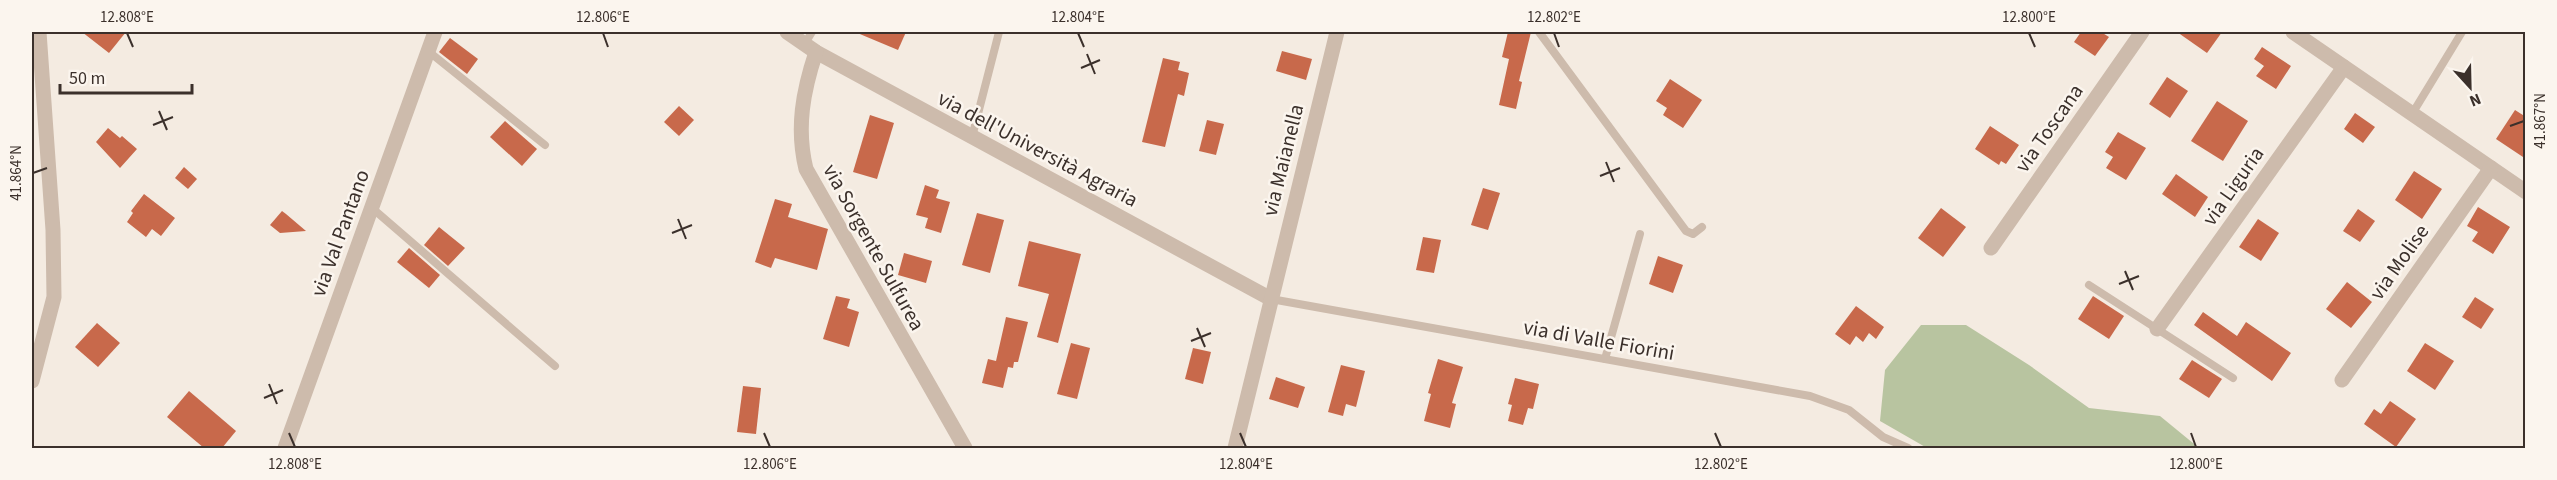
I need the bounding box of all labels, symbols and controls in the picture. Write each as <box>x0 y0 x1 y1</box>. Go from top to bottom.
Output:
text: 12.808°E <box>100 7 154 28</box>
text: 12.806°E <box>576 7 630 28</box>
text: 12.804°E <box>1051 7 1105 28</box>
text: 12.802°E <box>1527 7 1581 28</box>
text: 12.800°E <box>2002 7 2056 28</box>
scale bar <box>60 57 192 95</box>
north arrow <box>2440 57 2500 117</box>
text: 50 m <box>69 66 105 91</box>
street label: via Toscana <box>2008 78 2090 178</box>
street label: via dell'Università Agraria <box>932 83 1144 215</box>
text: N <box>2466 88 2484 112</box>
text: 41.867°N <box>2530 93 2551 149</box>
street label: via Maianella <box>1255 101 1311 219</box>
street label: via Liguria <box>2195 140 2271 232</box>
text: 41.864°N <box>6 145 27 201</box>
street label: via Sorgente Sulfurea <box>816 158 932 336</box>
street label: via Val Pantano <box>303 165 377 301</box>
street label: via Molise <box>2362 218 2436 306</box>
street label: via di Valle Fiorini <box>1521 312 1677 368</box>
text: 12.808°E <box>268 454 322 475</box>
text: 12.806°E <box>743 454 797 475</box>
text: 12.804°E <box>1219 454 1273 475</box>
text: 12.802°E <box>1694 454 1748 475</box>
text: 12.800°E <box>2169 454 2223 475</box>

